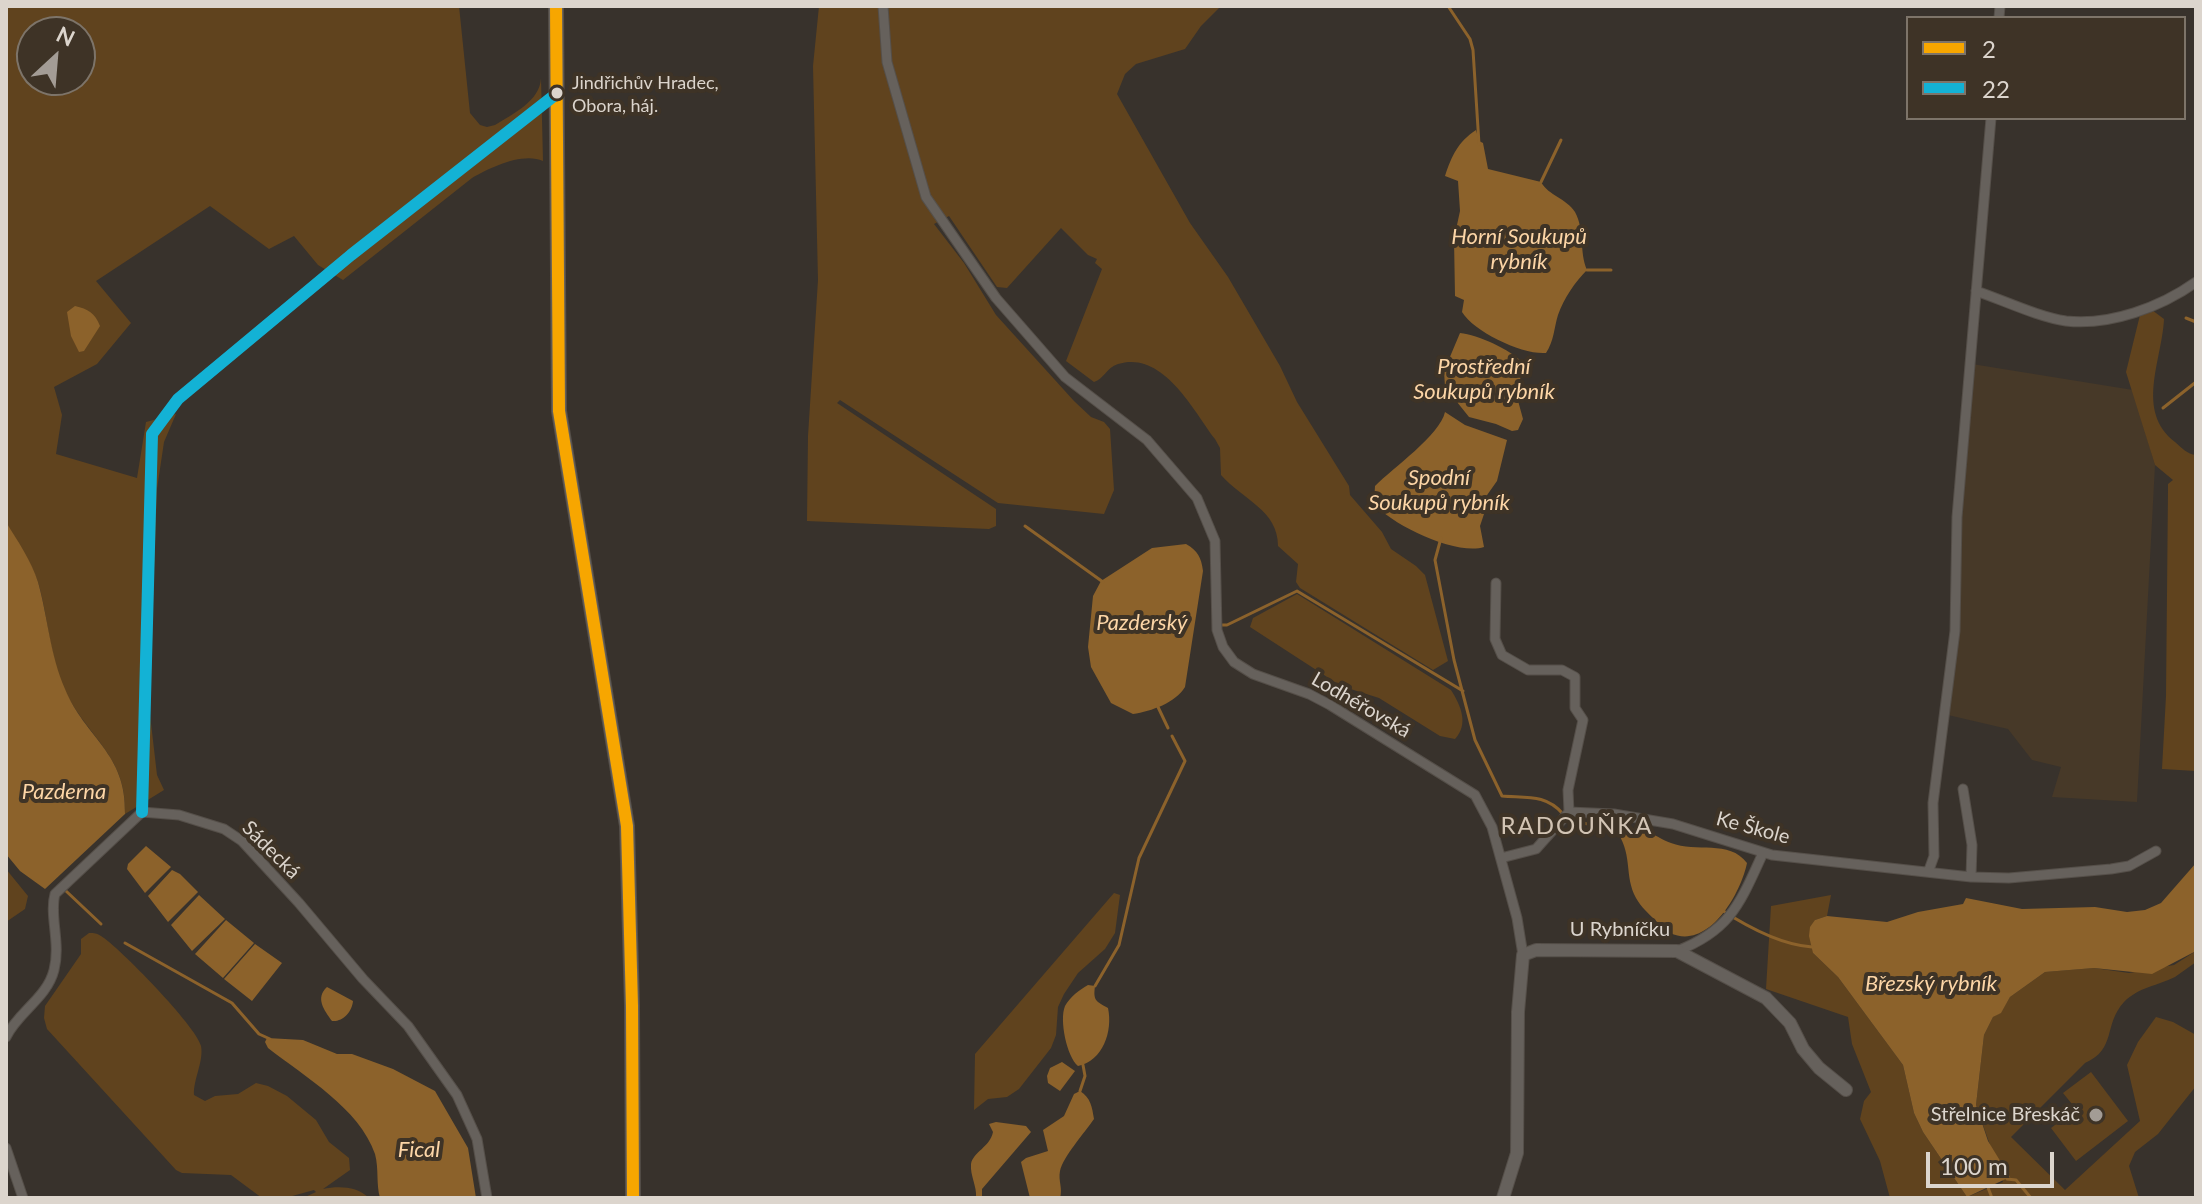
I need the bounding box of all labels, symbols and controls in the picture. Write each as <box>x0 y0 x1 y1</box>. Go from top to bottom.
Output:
north arrow <box>16 16 96 96</box>
legend <box>1906 16 2186 120</box>
text: N <box>52 20 79 52</box>
text: 2 <box>1982 34 1996 63</box>
place label: Jindřichův Hradec, Obora, háj. <box>572 72 719 114</box>
text: 22 <box>1982 74 2010 103</box>
marker: Jindřichův Hradec, Obora, háj. <box>549 85 565 101</box>
water label: Horní Soukupů rybník <box>1451 224 1587 276</box>
water label: Prostřední Soukupů rybník <box>1413 354 1555 406</box>
water label: Spodní Soukupů rybník <box>1368 465 1510 516</box>
water label: Pazderský <box>1096 610 1188 636</box>
street label: Lodhéřovská <box>1307 667 1415 743</box>
water label: Pazderna <box>22 779 106 805</box>
street label: Ke Škole <box>1714 807 1792 849</box>
district label: RADOUŇKA <box>1501 812 1653 840</box>
street label: Sádecká <box>237 816 305 884</box>
street label: U Rybníčku <box>1570 918 1670 942</box>
water label: Březský rybník <box>1865 971 1997 997</box>
place label: Střelnice Břeskáč <box>1931 1103 2080 1127</box>
marker: Střelnice Břeskáč <box>2087 1106 2105 1124</box>
scale bar <box>1930 1136 2058 1186</box>
water label: Fical <box>398 1137 440 1163</box>
text: 100 m <box>1940 1151 2008 1180</box>

